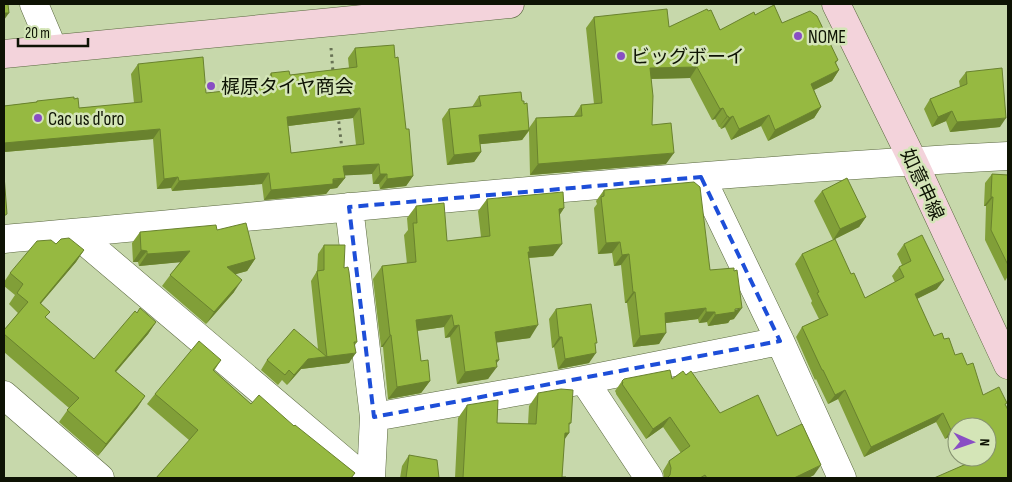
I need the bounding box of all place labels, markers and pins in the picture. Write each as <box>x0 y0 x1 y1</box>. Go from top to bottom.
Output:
place label: NOME <box>808 26 846 49</box>
marker: NOME <box>792 30 804 42</box>
place label: ビッグボーイ <box>631 46 745 69</box>
marker: ビッグボーイ <box>615 50 627 62</box>
place label: 梶原タイヤ商会 <box>221 76 353 99</box>
marker: 梶原タイヤ商会 <box>205 80 217 92</box>
place label: Cac us d'oro <box>48 108 124 131</box>
marker: Cac us d'oro <box>32 112 44 124</box>

